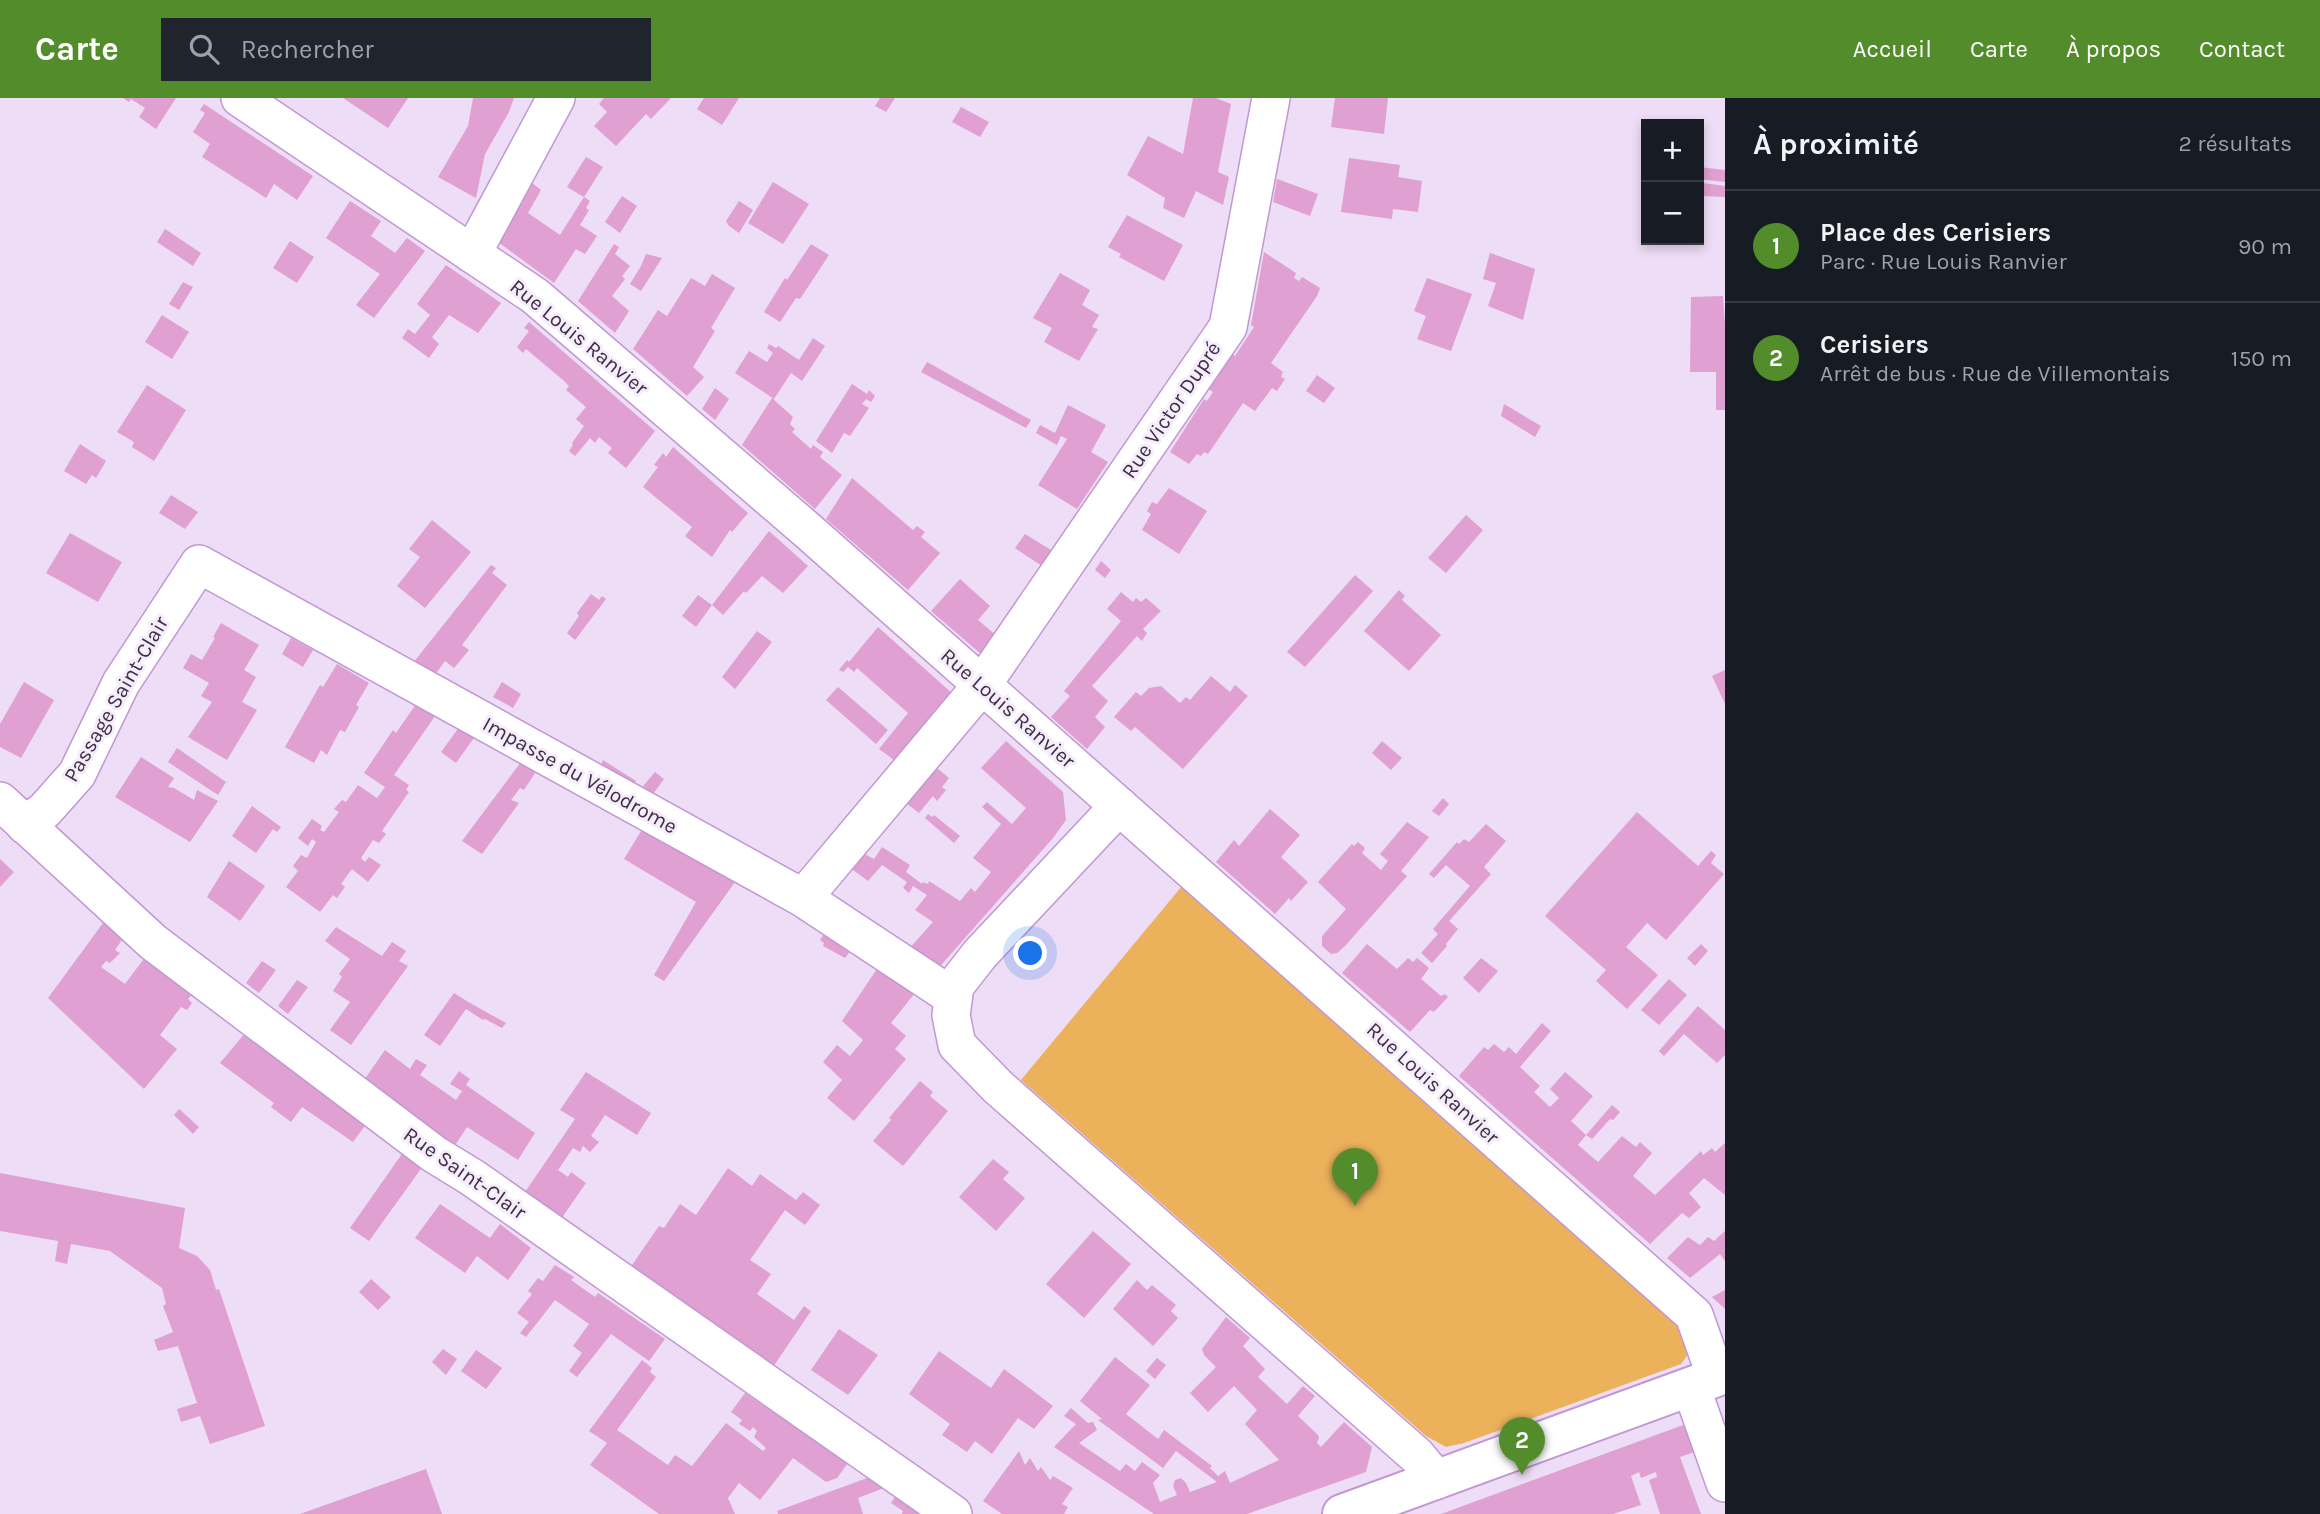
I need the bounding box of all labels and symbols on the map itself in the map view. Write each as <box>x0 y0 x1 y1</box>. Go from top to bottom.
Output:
street label: Rue Louis Ranvier <box>505 274 653 400</box>
street label: Rue Victor Dupré <box>1116 337 1226 483</box>
street label: Passage Saint-Clair <box>59 612 173 786</box>
street label: Rue Louis Ranvier <box>936 643 1080 773</box>
street label: Impasse du Vélodrome <box>479 712 681 838</box>
your location <box>1013 936 1047 970</box>
street label: Rue Louis Ranvier <box>1362 1017 1504 1149</box>
street label: Rue Saint-Clair <box>399 1122 531 1224</box>
pin: 1 <box>1332 1148 1378 1206</box>
pin: 2 <box>1499 1417 1545 1475</box>

